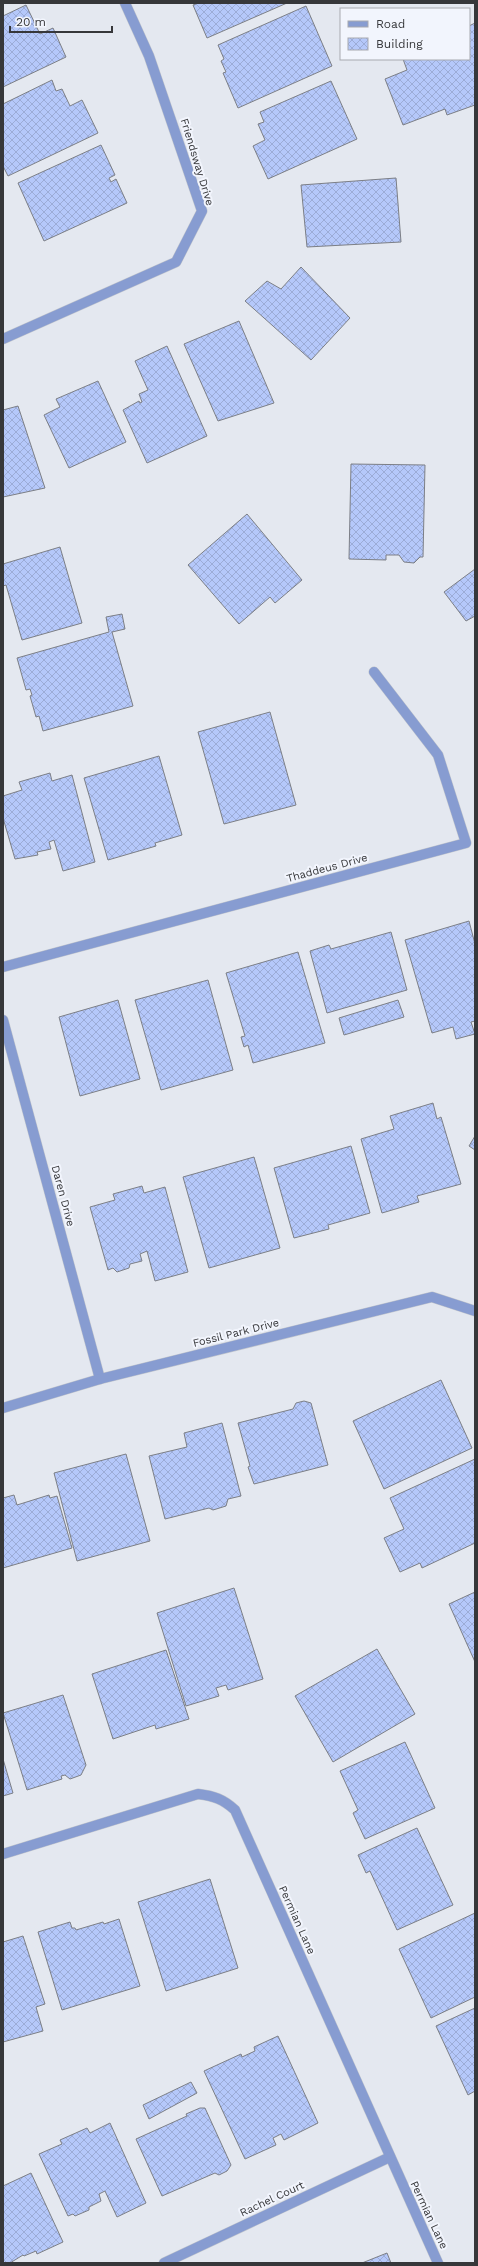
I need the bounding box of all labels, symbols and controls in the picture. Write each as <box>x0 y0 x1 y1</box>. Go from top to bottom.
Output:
scale bar <box>10 8 112 34</box>
legend <box>340 8 470 60</box>
text: 20 m <box>16 15 46 29</box>
text: Road <box>376 17 405 31</box>
text: Building <box>376 37 423 51</box>
street label: Friendsway Drive <box>178 117 216 207</box>
street label: Thaddeus Drive <box>285 851 369 885</box>
street label: Daren Drive <box>49 1164 77 1228</box>
street label: Fossil Park Drive <box>191 1316 281 1350</box>
street label: Permian Lane <box>276 1884 318 1956</box>
street label: Rachel Court <box>238 2178 306 2220</box>
street label: Permian Lane <box>408 2179 450 2251</box>

